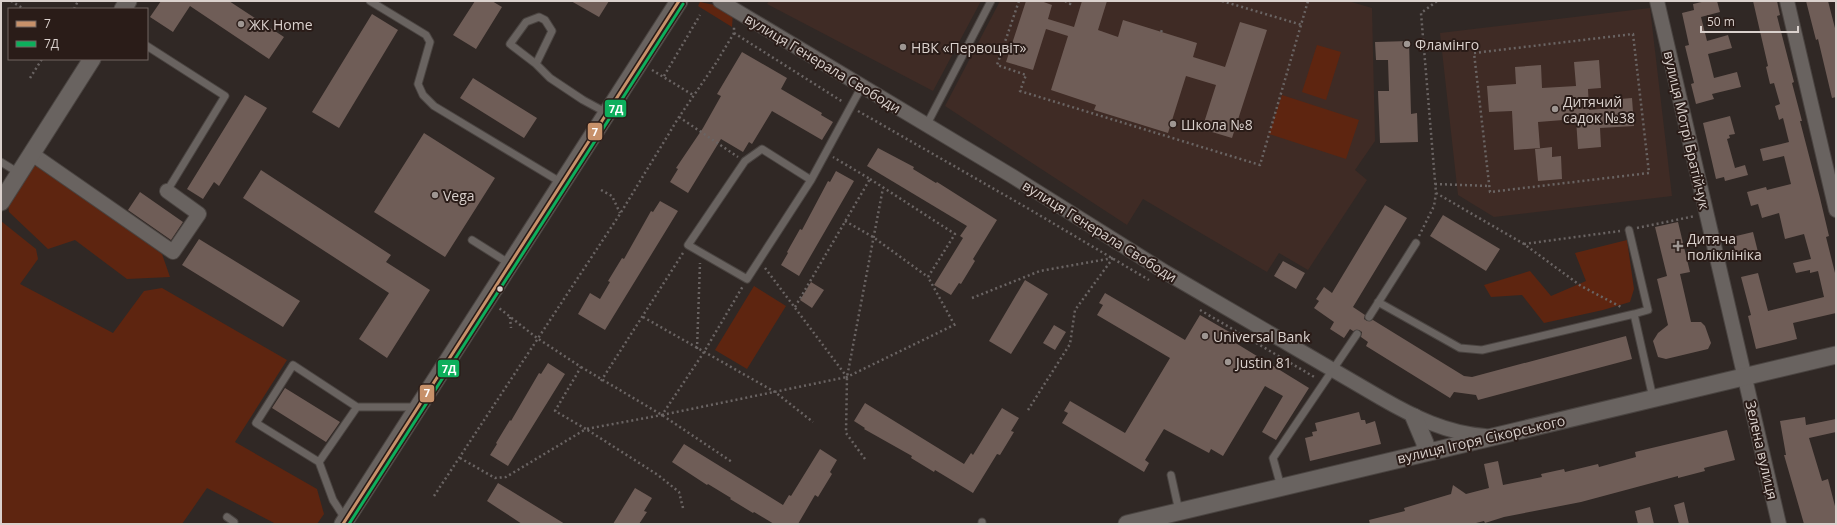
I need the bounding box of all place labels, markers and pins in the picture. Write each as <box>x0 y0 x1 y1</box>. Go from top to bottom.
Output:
place label: ЖК Home <box>249 15 313 34</box>
marker: ЖК Home <box>236 19 246 29</box>
place label: Фламінго <box>1415 35 1479 54</box>
place label: НВК «Первоцвіт» <box>911 38 1026 57</box>
marker: Фламінго <box>1402 39 1412 49</box>
marker: НВК «Первоцвіт» <box>898 42 908 52</box>
place label: Дитячий садок №38 <box>1563 92 1635 127</box>
marker: Дитячий садок №38 <box>1550 104 1560 114</box>
place label: Школа №8 <box>1181 115 1253 134</box>
marker: Школа №8 <box>1168 119 1178 129</box>
place label: Vega <box>443 186 475 205</box>
marker: Vega <box>430 190 440 200</box>
place label: Дитяча поліклініка <box>1687 229 1762 264</box>
marker: Дитяча поліклініка <box>1672 240 1684 252</box>
unlabelled marker <box>495 284 505 294</box>
place label: Universal Bank <box>1213 327 1311 346</box>
marker: Universal Bank <box>1200 331 1210 341</box>
place label: Justin 81 <box>1234 353 1292 372</box>
marker: Justin 81 <box>1223 357 1233 367</box>

